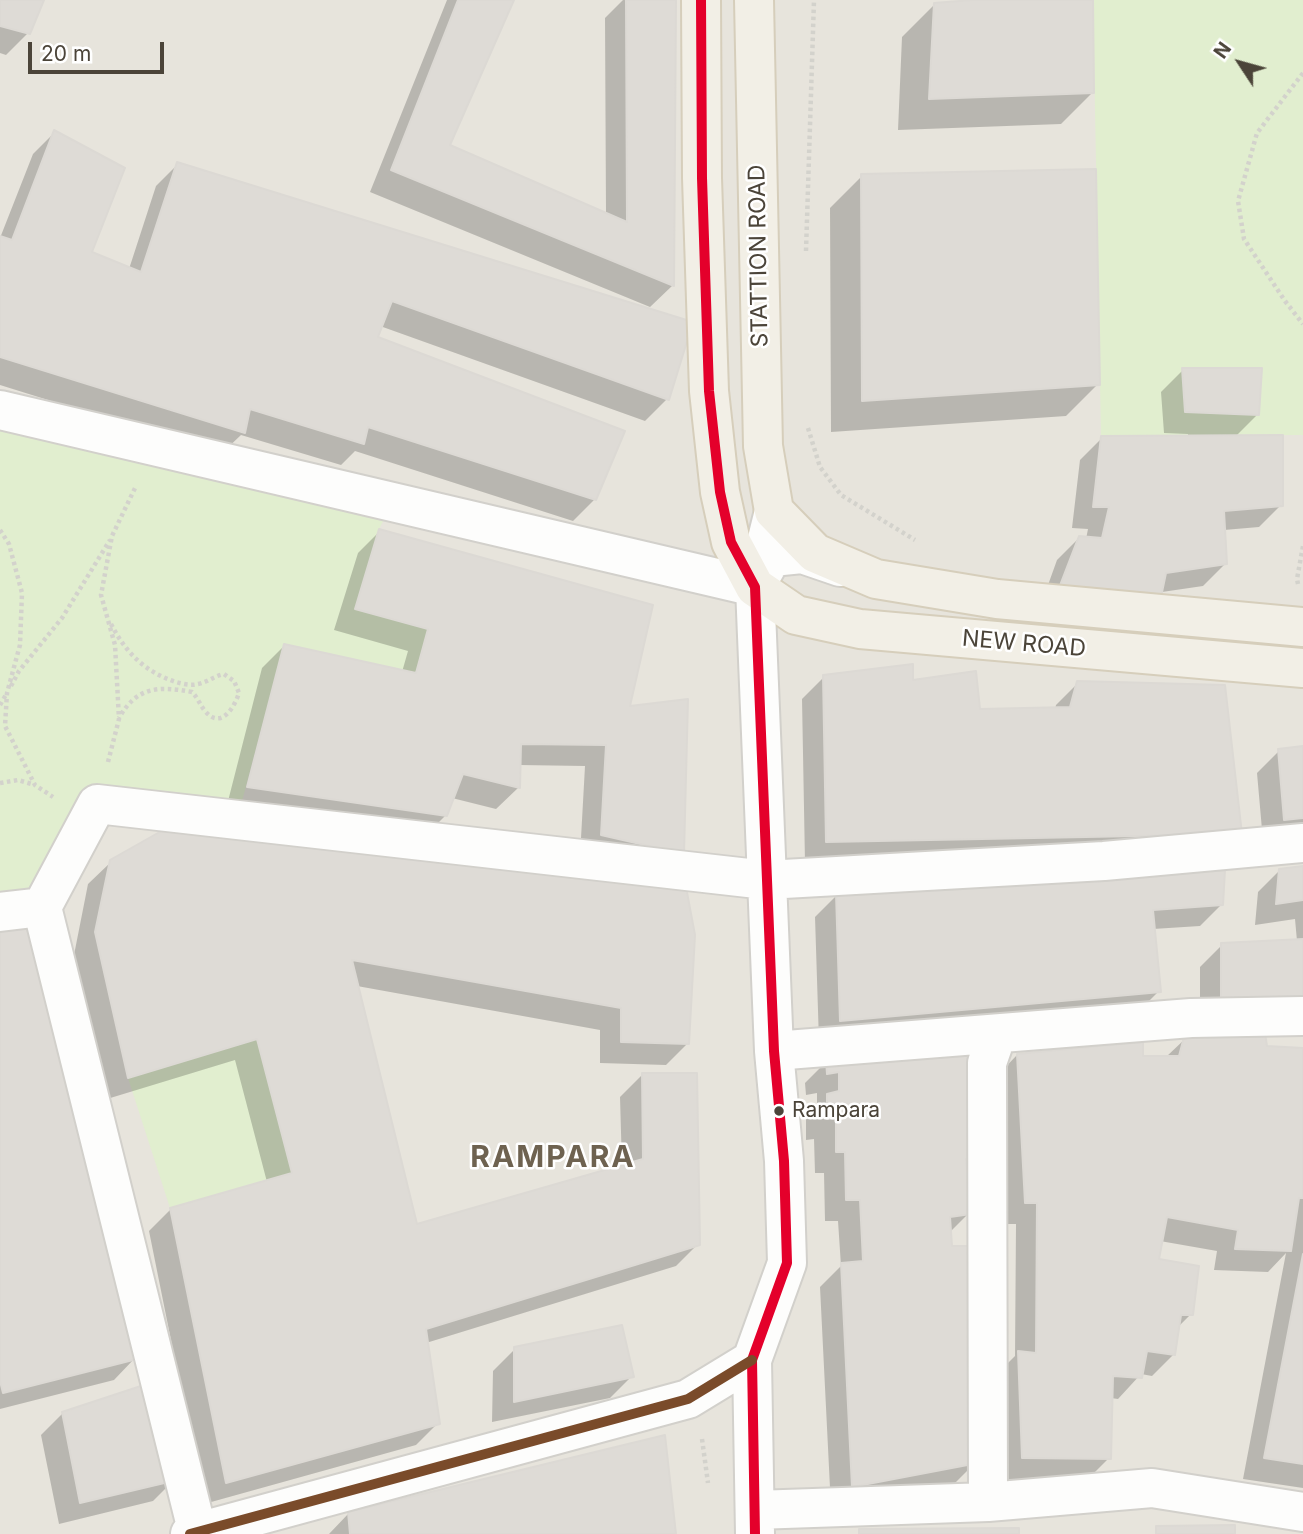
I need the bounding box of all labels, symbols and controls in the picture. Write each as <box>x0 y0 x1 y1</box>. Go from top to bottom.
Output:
scale bar <box>32 28 168 72</box>
north arrow <box>1205 28 1275 98</box>
text: N <box>1209 38 1236 63</box>
text: 20 m <box>41 41 91 66</box>
street label: STATTION ROAD <box>744 164 774 348</box>
street label: NEW ROAD <box>961 625 1087 663</box>
place label: Rampara <box>792 1098 880 1124</box>
marker: Rampara <box>772 1104 786 1118</box>
district label: RAMPARA <box>471 1140 635 1176</box>

